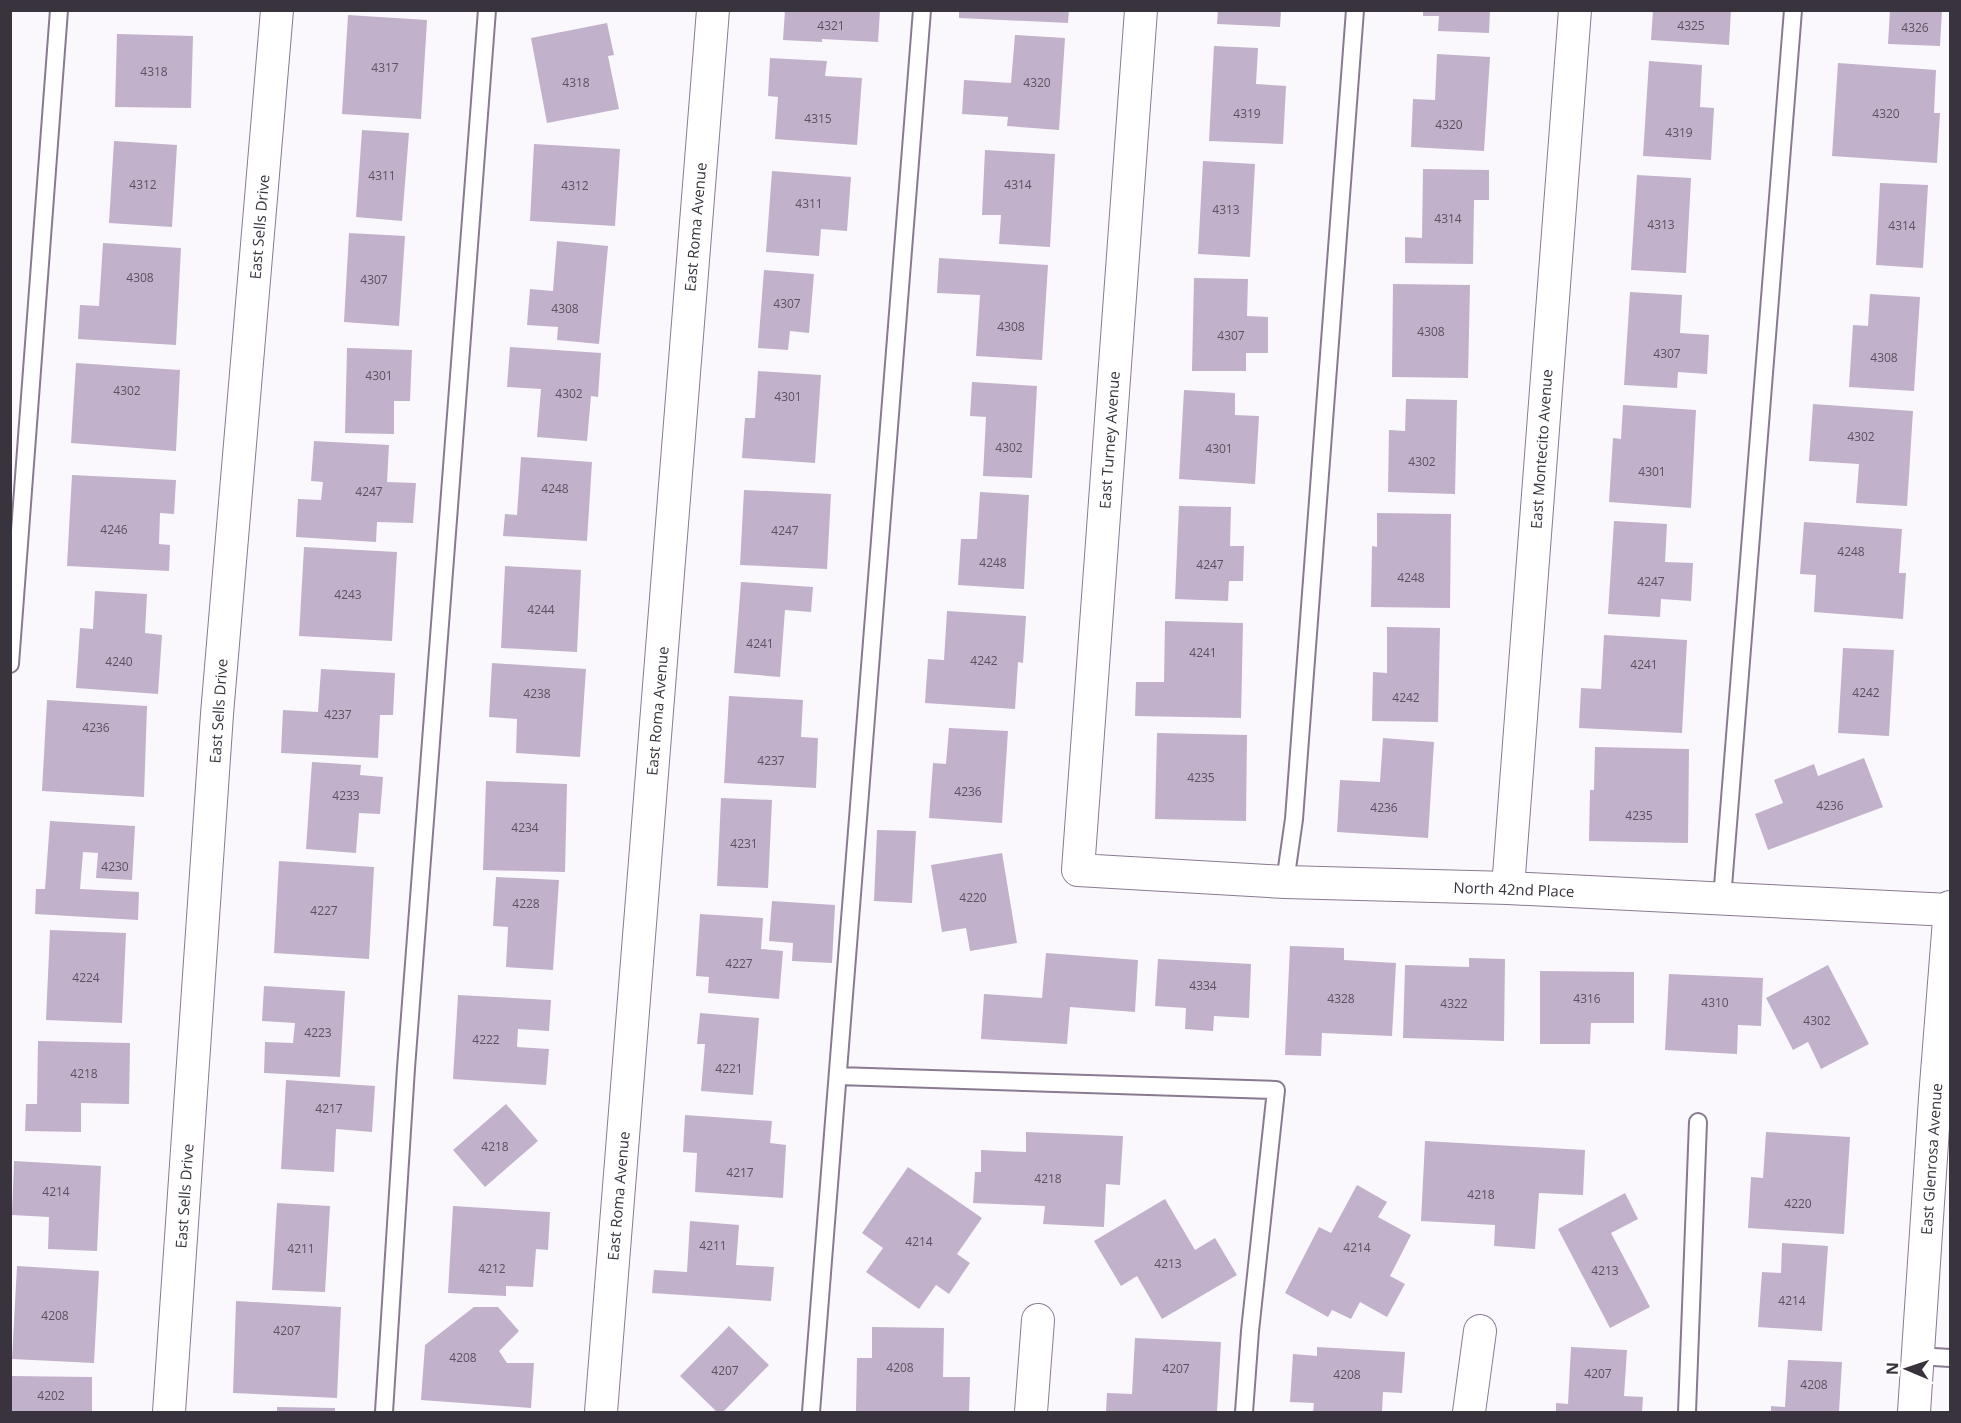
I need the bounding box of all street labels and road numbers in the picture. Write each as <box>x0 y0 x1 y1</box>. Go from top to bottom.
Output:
street label: East Roma Avenue <box>679 162 711 292</box>
street label: East Sells Drive <box>244 174 274 280</box>
street label: East Montecito Avenue <box>1525 368 1557 530</box>
street label: East Turney Avenue <box>1094 371 1124 509</box>
street label: East Roma Avenue <box>641 646 673 776</box>
street label: East Sells Drive <box>204 658 232 764</box>
street label: North 42nd Place <box>1453 877 1575 901</box>
street label: East Glenrosa Avenue <box>1916 1082 1946 1236</box>
street label: East Roma Avenue <box>602 1131 634 1261</box>
street label: East Sells Drive <box>170 1143 198 1249</box>

